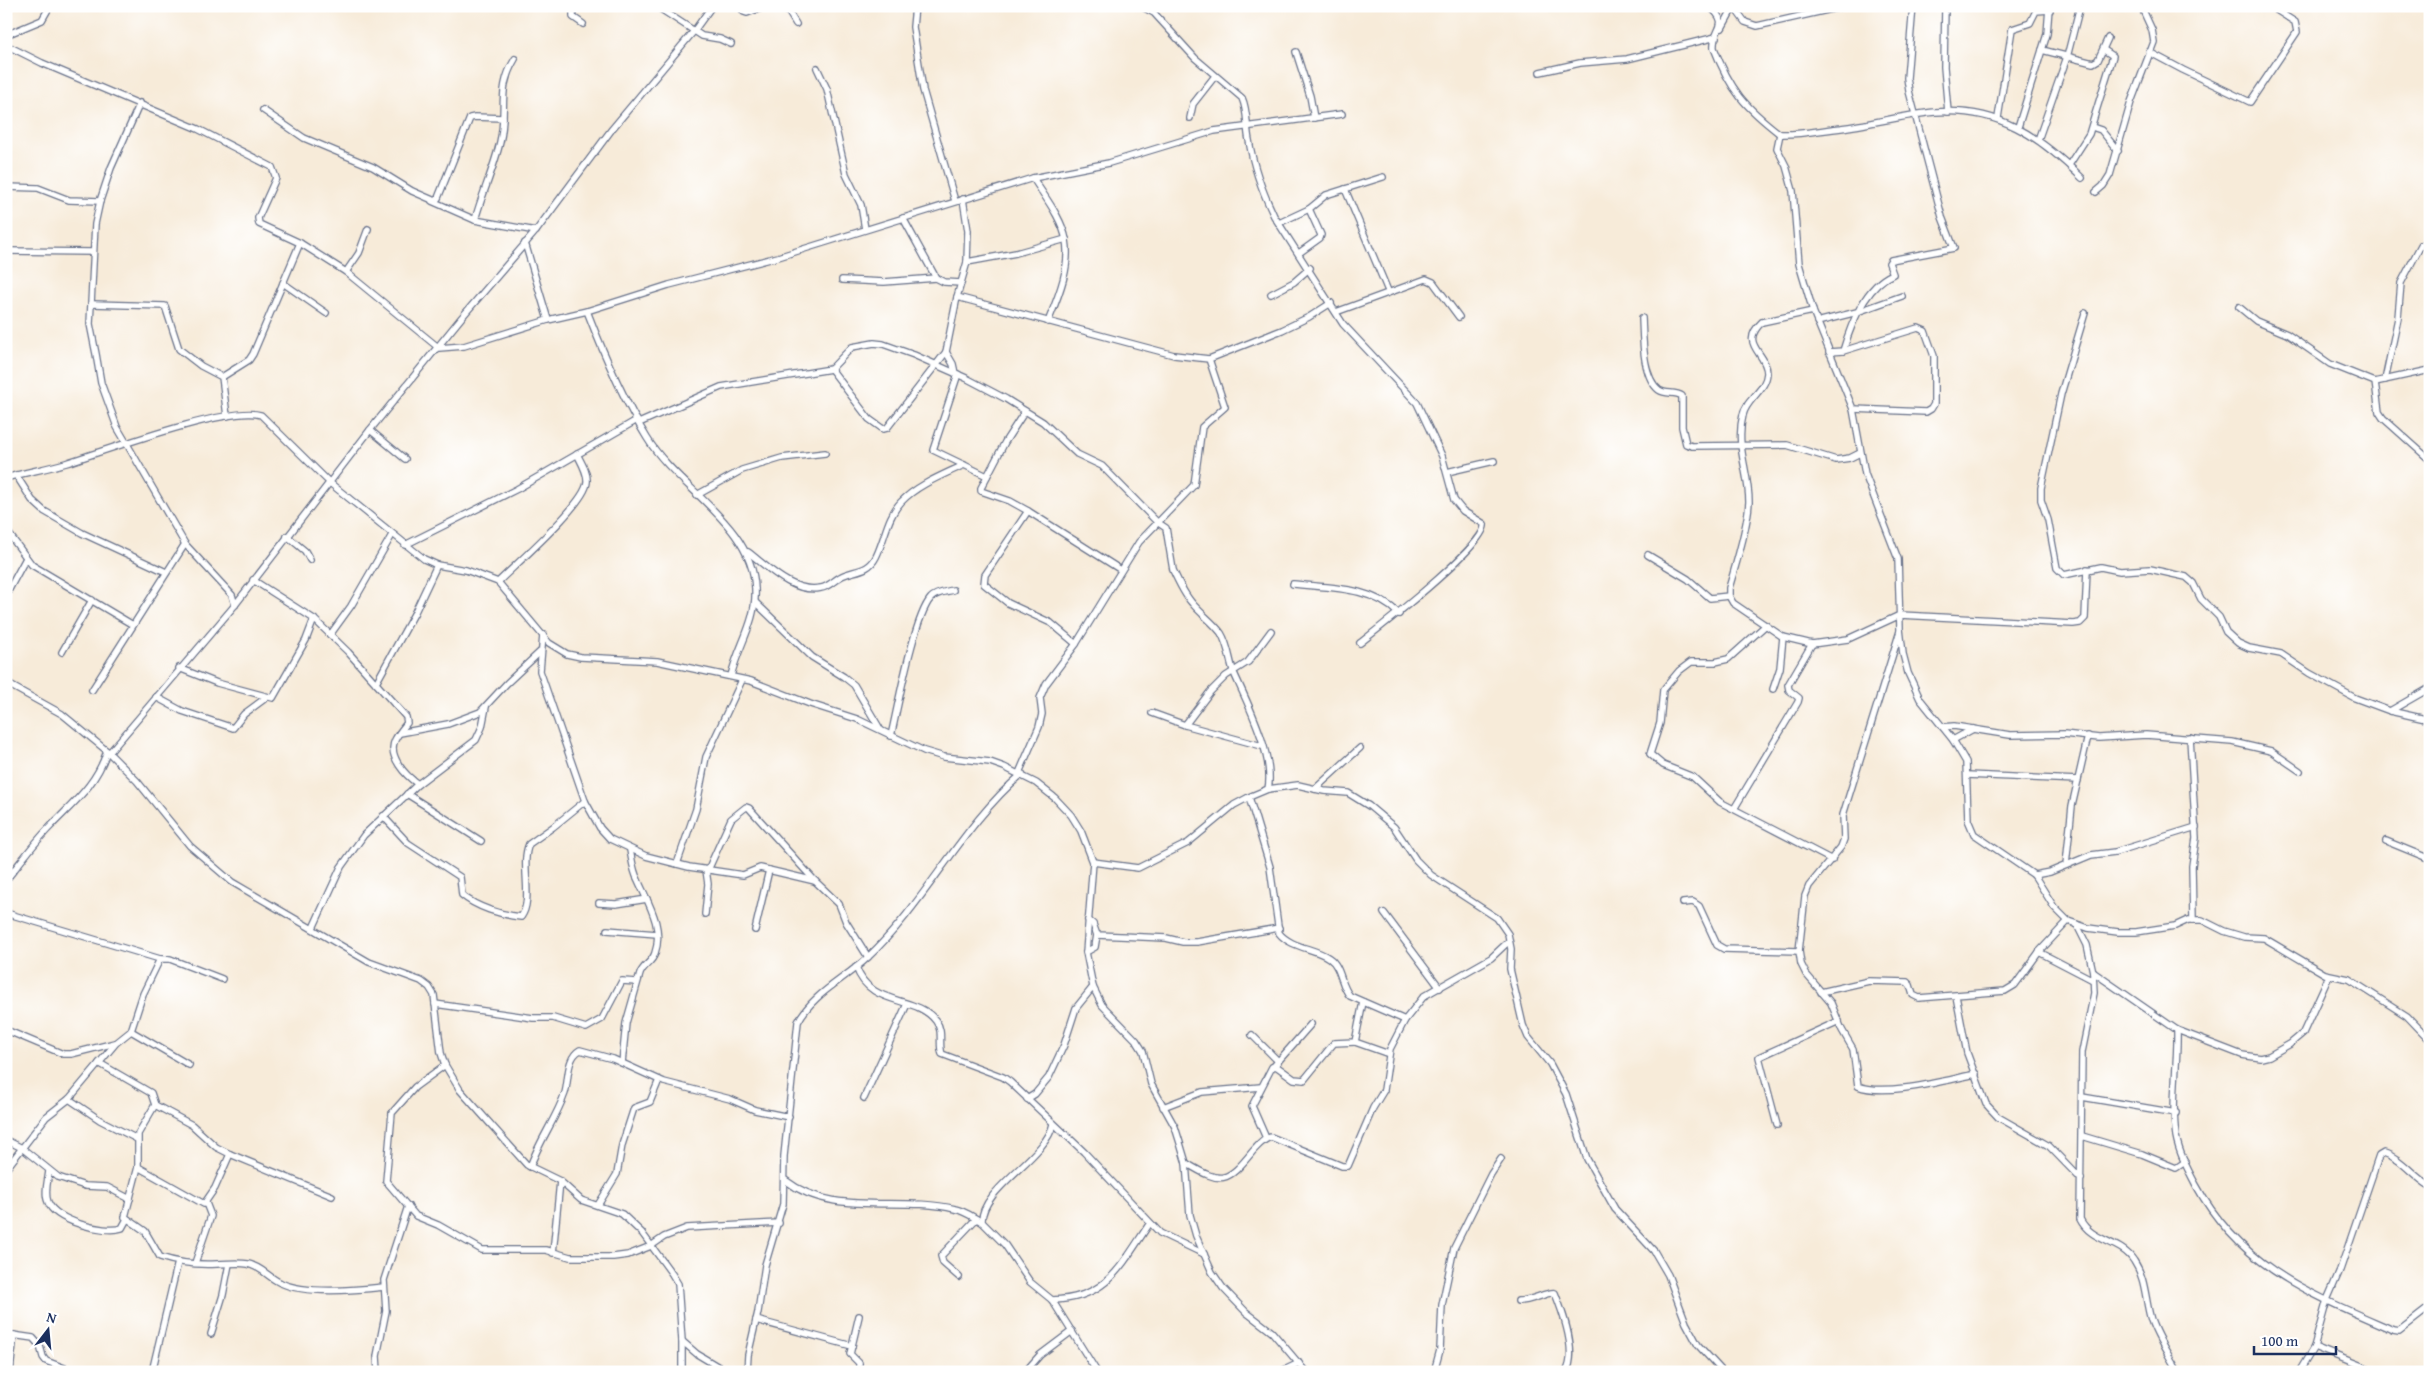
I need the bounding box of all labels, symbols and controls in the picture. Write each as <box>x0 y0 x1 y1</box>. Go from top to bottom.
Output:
north arrow <box>22 1306 72 1356</box>
text: N <box>44 1307 59 1329</box>
scale bar <box>2254 1323 2336 1355</box>
text: 100 m <box>2261 1330 2299 1351</box>

